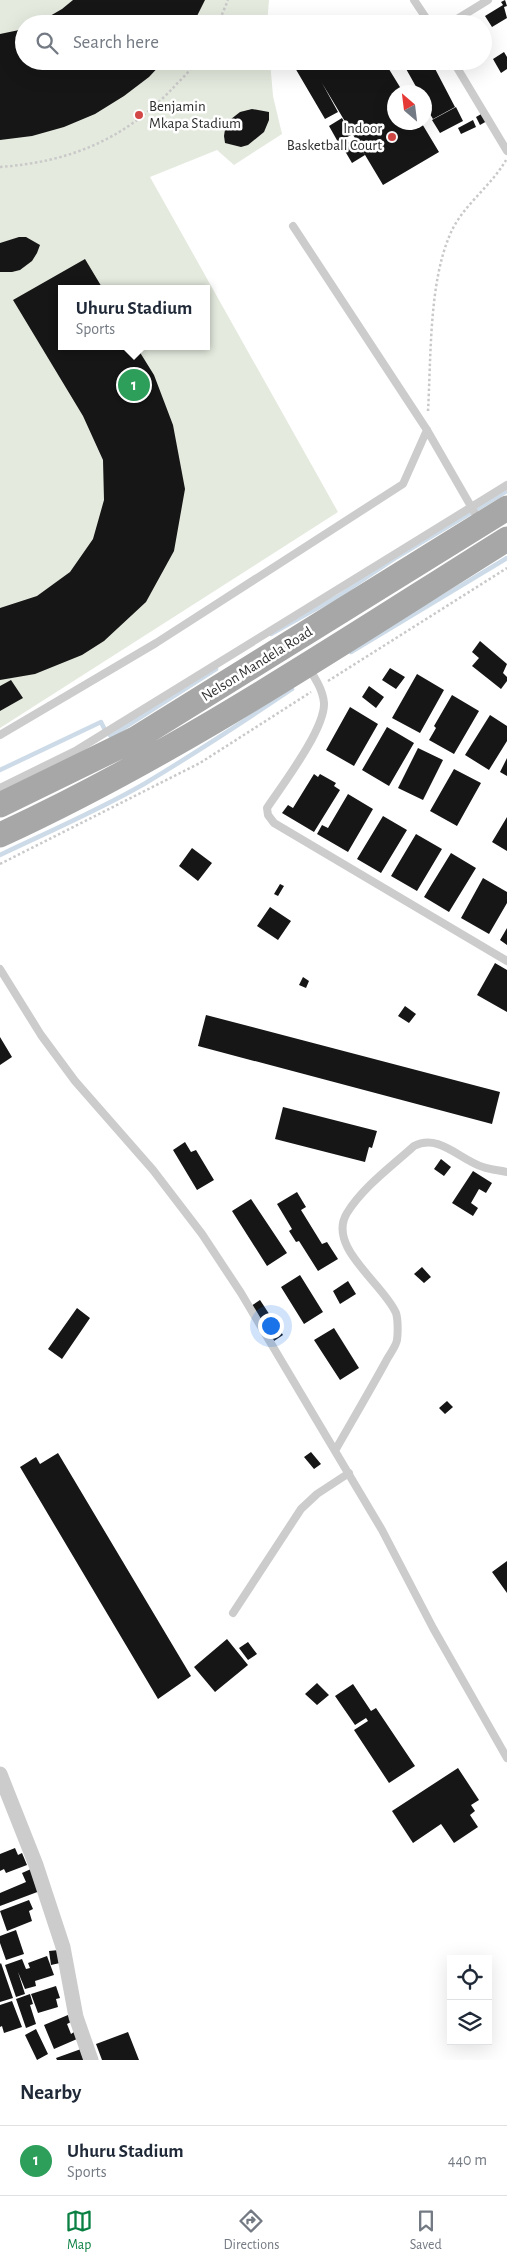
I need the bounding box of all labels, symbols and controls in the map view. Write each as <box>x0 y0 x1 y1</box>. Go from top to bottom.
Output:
search box <box>15 15 492 70</box>
icon: search <box>33 29 61 57</box>
text: Search here <box>73 33 159 52</box>
north arrow <box>387 85 432 130</box>
place label: Benjamin Mkapa Stadium <box>149 99 241 131</box>
marker: Benjamin Mkapa Stadium <box>133 109 145 121</box>
place label: Indoor Basketball Court <box>287 121 382 153</box>
marker: Indoor Basketball Court <box>386 131 398 143</box>
popup <box>58 285 210 350</box>
text: Uhuru Stadium <box>76 299 192 318</box>
text: Sports <box>76 321 115 337</box>
pin: 1 <box>118 366 150 404</box>
street label: Nelson Mandela Road <box>199 624 315 704</box>
your location <box>258 1313 284 1339</box>
map controls <box>447 1955 492 2045</box>
button: locate <box>447 1955 492 2000</box>
button: layers <box>447 2000 492 2045</box>
text: Nearby <box>20 2082 81 2103</box>
text: Uhuru Stadium <box>67 2142 184 2161</box>
text: 1 <box>33 2152 39 2168</box>
text: 440 m <box>448 2152 487 2168</box>
text: Sports <box>67 2164 107 2180</box>
tab: Map <box>65 2207 93 2254</box>
tab: Directions <box>224 2207 279 2254</box>
tab: Saved <box>410 2207 442 2254</box>

